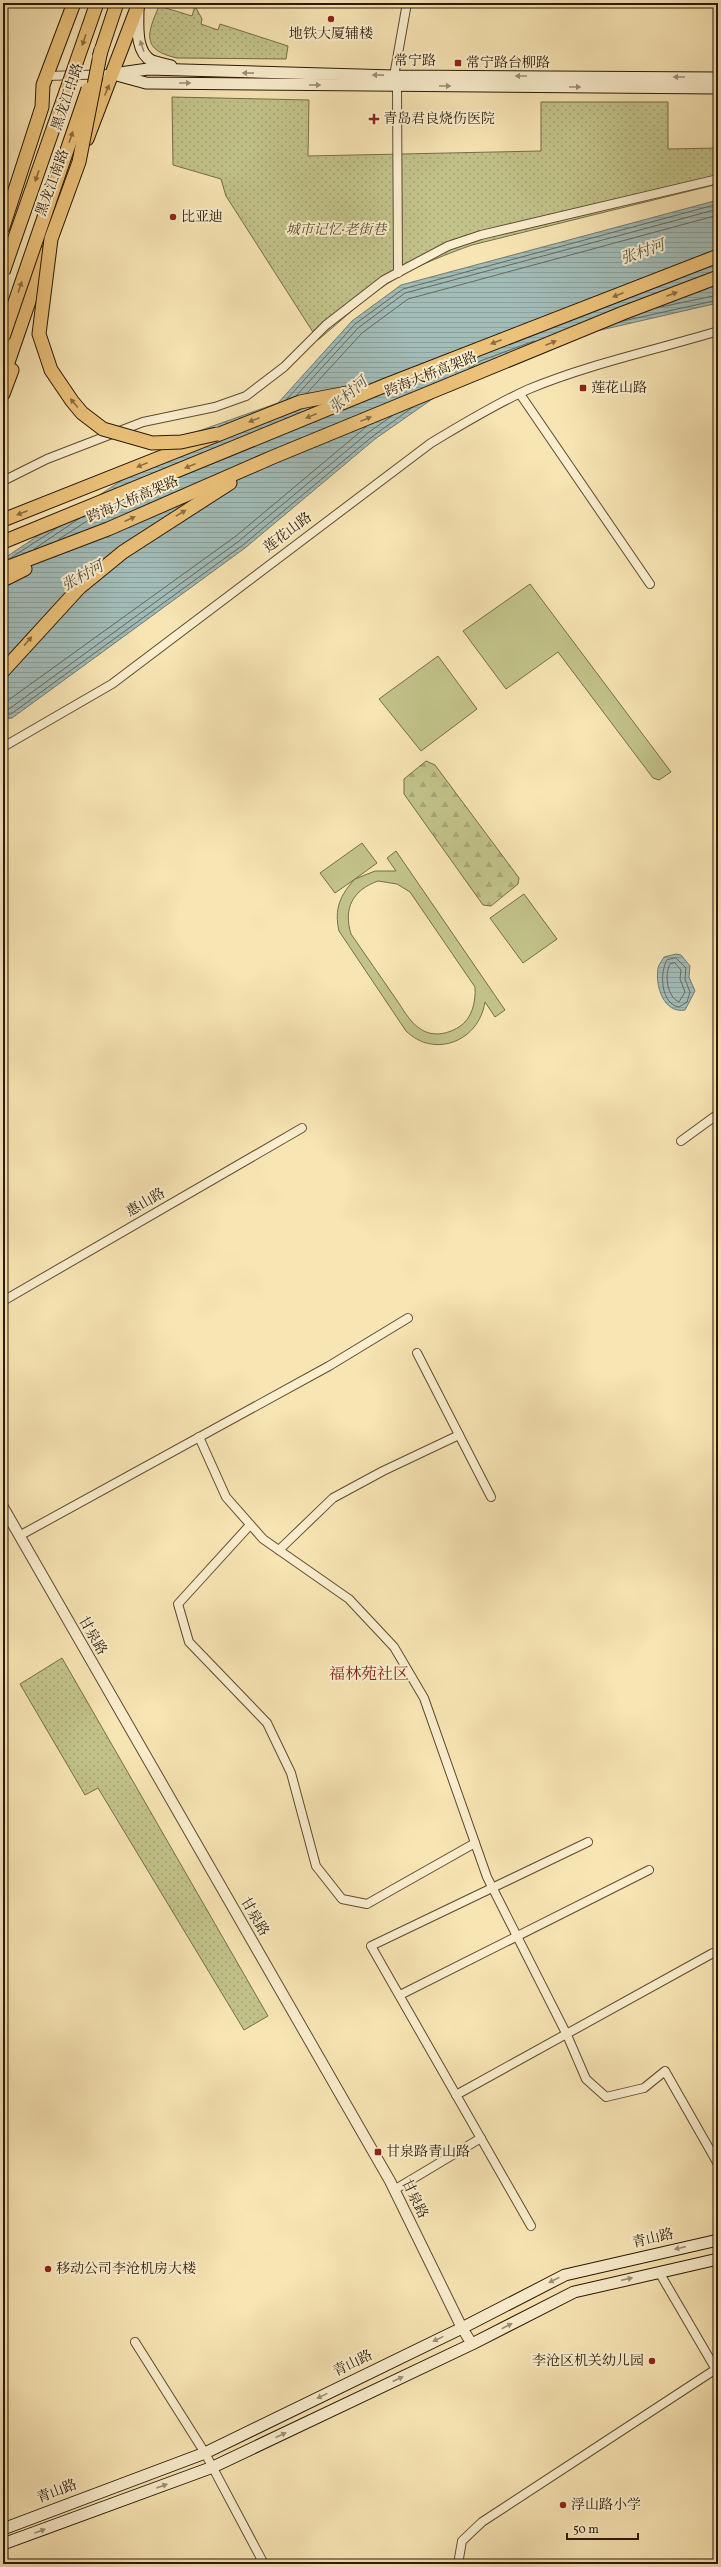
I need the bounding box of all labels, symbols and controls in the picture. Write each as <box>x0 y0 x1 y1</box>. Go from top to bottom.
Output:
marker: 地铁大厦辅楼 <box>326 14 336 24</box>
place label: 地铁大厦辅楼 <box>289 25 373 44</box>
one-way arrow <box>81 34 87 46</box>
one-way arrow <box>138 39 144 51</box>
street label: 常宁路 <box>394 52 436 71</box>
place label: 常宁路台柳路 <box>466 54 550 73</box>
marker: 常宁路台柳路 <box>453 58 463 68</box>
street label: 黑龙江中路 <box>48 61 88 133</box>
one-way arrow <box>241 70 254 76</box>
one-way arrow <box>371 72 384 78</box>
one-way arrow <box>514 73 527 79</box>
one-way arrow <box>672 74 685 80</box>
one-way arrow <box>179 80 192 86</box>
one-way arrow <box>309 81 321 88</box>
one-way arrow <box>104 83 110 95</box>
one-way arrow <box>439 83 452 89</box>
one-way arrow <box>569 84 582 90</box>
place label: 青岛君良烧伤医院 <box>383 110 495 129</box>
marker: 青岛君良烧伤医院 <box>368 113 380 125</box>
one-way arrow <box>68 131 74 143</box>
street label: 黑龙江南路 <box>32 147 74 219</box>
one-way arrow <box>33 170 39 182</box>
place label: 比亚迪 <box>181 208 223 227</box>
marker: 比亚迪 <box>168 212 178 222</box>
park label: 城市记忆·老街巷 <box>286 221 388 240</box>
water label: 张村河 <box>618 235 671 270</box>
one-way arrow <box>17 281 23 293</box>
one-way arrow <box>667 291 679 297</box>
one-way arrow <box>612 292 623 298</box>
one-way arrow <box>545 339 557 345</box>
one-way arrow <box>490 340 502 346</box>
street label: 跨海大桥高架路 <box>382 348 480 402</box>
water label: 张村河 <box>325 371 375 419</box>
place label: 莲花山路 <box>591 379 647 398</box>
marker: 莲花山路 <box>578 383 588 393</box>
one-way arrow <box>69 398 78 409</box>
one-way arrow <box>304 414 316 420</box>
one-way arrow <box>360 415 372 421</box>
one-way arrow <box>248 417 260 423</box>
one-way arrow <box>137 462 148 468</box>
one-way arrow <box>184 463 196 469</box>
street label: 跨海大桥高架路 <box>84 472 182 528</box>
one-way arrow <box>176 509 186 517</box>
street label: 莲花山路 <box>260 509 316 557</box>
one-way arrow <box>15 511 27 517</box>
one-way arrow <box>125 516 136 522</box>
water label: 张村河 <box>58 555 110 597</box>
one-way arrow <box>24 636 33 647</box>
street label: 惠山路 <box>123 1184 169 1222</box>
street label: 甘泉路 <box>73 1613 111 1659</box>
district label: 福林苑社区 <box>329 1664 409 1686</box>
street label: 甘泉路 <box>235 1894 273 1940</box>
place label: 甘泉路青山路 <box>386 2143 470 2162</box>
marker: 甘泉路青山路 <box>373 2147 383 2157</box>
street label: 甘泉路 <box>396 2176 432 2222</box>
street label: 青山路 <box>630 2225 676 2253</box>
one-way arrow <box>674 2246 686 2252</box>
place label: 移动公司李沧机房大楼 <box>56 2260 196 2279</box>
marker: 移动公司李沧机房大楼 <box>43 2264 53 2274</box>
one-way arrow <box>621 2276 633 2282</box>
one-way arrow <box>548 2277 560 2283</box>
one-way arrow <box>501 2323 513 2329</box>
one-way arrow <box>433 2336 444 2342</box>
street label: 青山路 <box>330 2346 376 2382</box>
place label: 李沧区机关幼儿园 <box>532 2352 644 2371</box>
marker: 李沧区机关幼儿园 <box>647 2356 657 2366</box>
one-way arrow <box>393 2376 404 2382</box>
one-way arrow <box>316 2393 327 2399</box>
one-way arrow <box>275 2432 287 2438</box>
street label: 青山路 <box>34 2476 80 2508</box>
one-way arrow <box>156 2483 168 2489</box>
place label: 浮山路小学 <box>571 2496 641 2515</box>
marker: 浮山路小学 <box>558 2500 568 2510</box>
scale bar <box>567 2515 638 2541</box>
text: 50 m <box>573 2522 599 2538</box>
one-way arrow <box>34 2528 46 2534</box>

